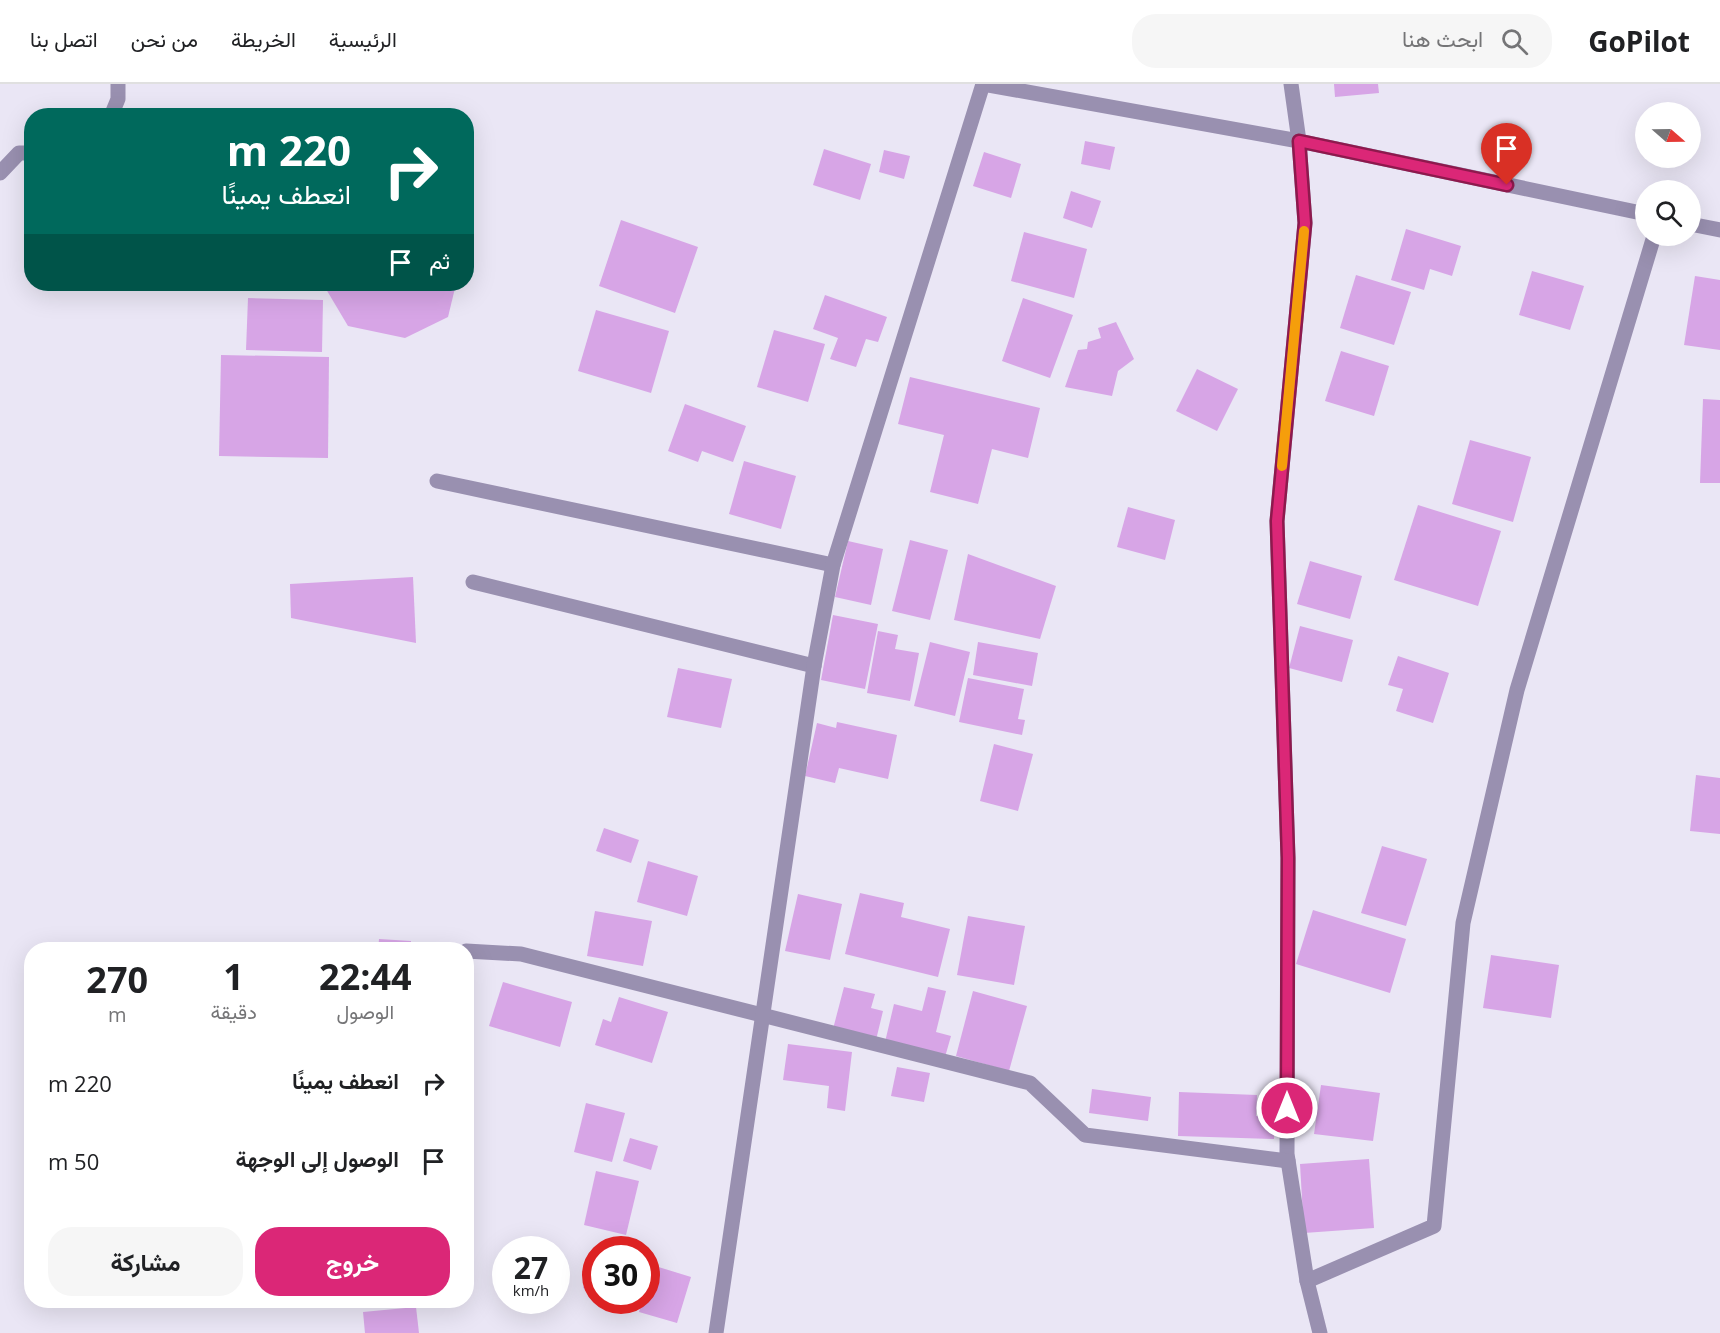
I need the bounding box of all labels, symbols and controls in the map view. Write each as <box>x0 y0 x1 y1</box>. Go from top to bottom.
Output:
search box <box>1132 14 1552 68</box>
text: GoPilot <box>1588 22 1690 60</box>
text: ابحث هنا <box>1402 23 1483 53</box>
text: اتصل بنا <box>30 25 98 53</box>
text: من نحن <box>131 25 198 53</box>
text: الخريطة <box>231 25 296 53</box>
text: الرئيسية <box>329 25 397 53</box>
icon: search <box>1498 25 1531 58</box>
north arrow <box>1635 102 1701 168</box>
map controls <box>1635 102 1701 246</box>
text: 220 m <box>227 121 351 178</box>
pin <box>1481 123 1532 185</box>
icon: right <box>372 132 450 210</box>
icon: arrive <box>1490 132 1523 165</box>
text: انعطف يمينًا <box>221 175 351 212</box>
button: search <box>1635 180 1701 246</box>
text: ثم <box>429 245 450 275</box>
icon: arrive <box>384 246 417 279</box>
text: 1 <box>223 952 244 1001</box>
text: 22:44 <box>319 952 412 1001</box>
text: 270 <box>86 955 148 1004</box>
text: دقيقة <box>210 998 257 1025</box>
text: الوصول <box>337 998 394 1025</box>
text: m <box>108 1001 126 1028</box>
text: انعطف يمينًا <box>292 1065 399 1095</box>
icon: right <box>417 1067 450 1100</box>
text: 220 m <box>48 1068 112 1098</box>
position arrow <box>1255 1076 1319 1140</box>
text: الوصول إلى الوجهة <box>235 1143 399 1173</box>
icon: arrive <box>417 1145 450 1178</box>
text: 50 m <box>48 1146 99 1176</box>
button: مشاركة <box>48 1227 243 1296</box>
button: خروج <box>255 1227 450 1296</box>
speed limit sign: 30 <box>582 1236 660 1314</box>
text: 27 <box>514 1247 548 1288</box>
text: km/h <box>513 1280 549 1300</box>

